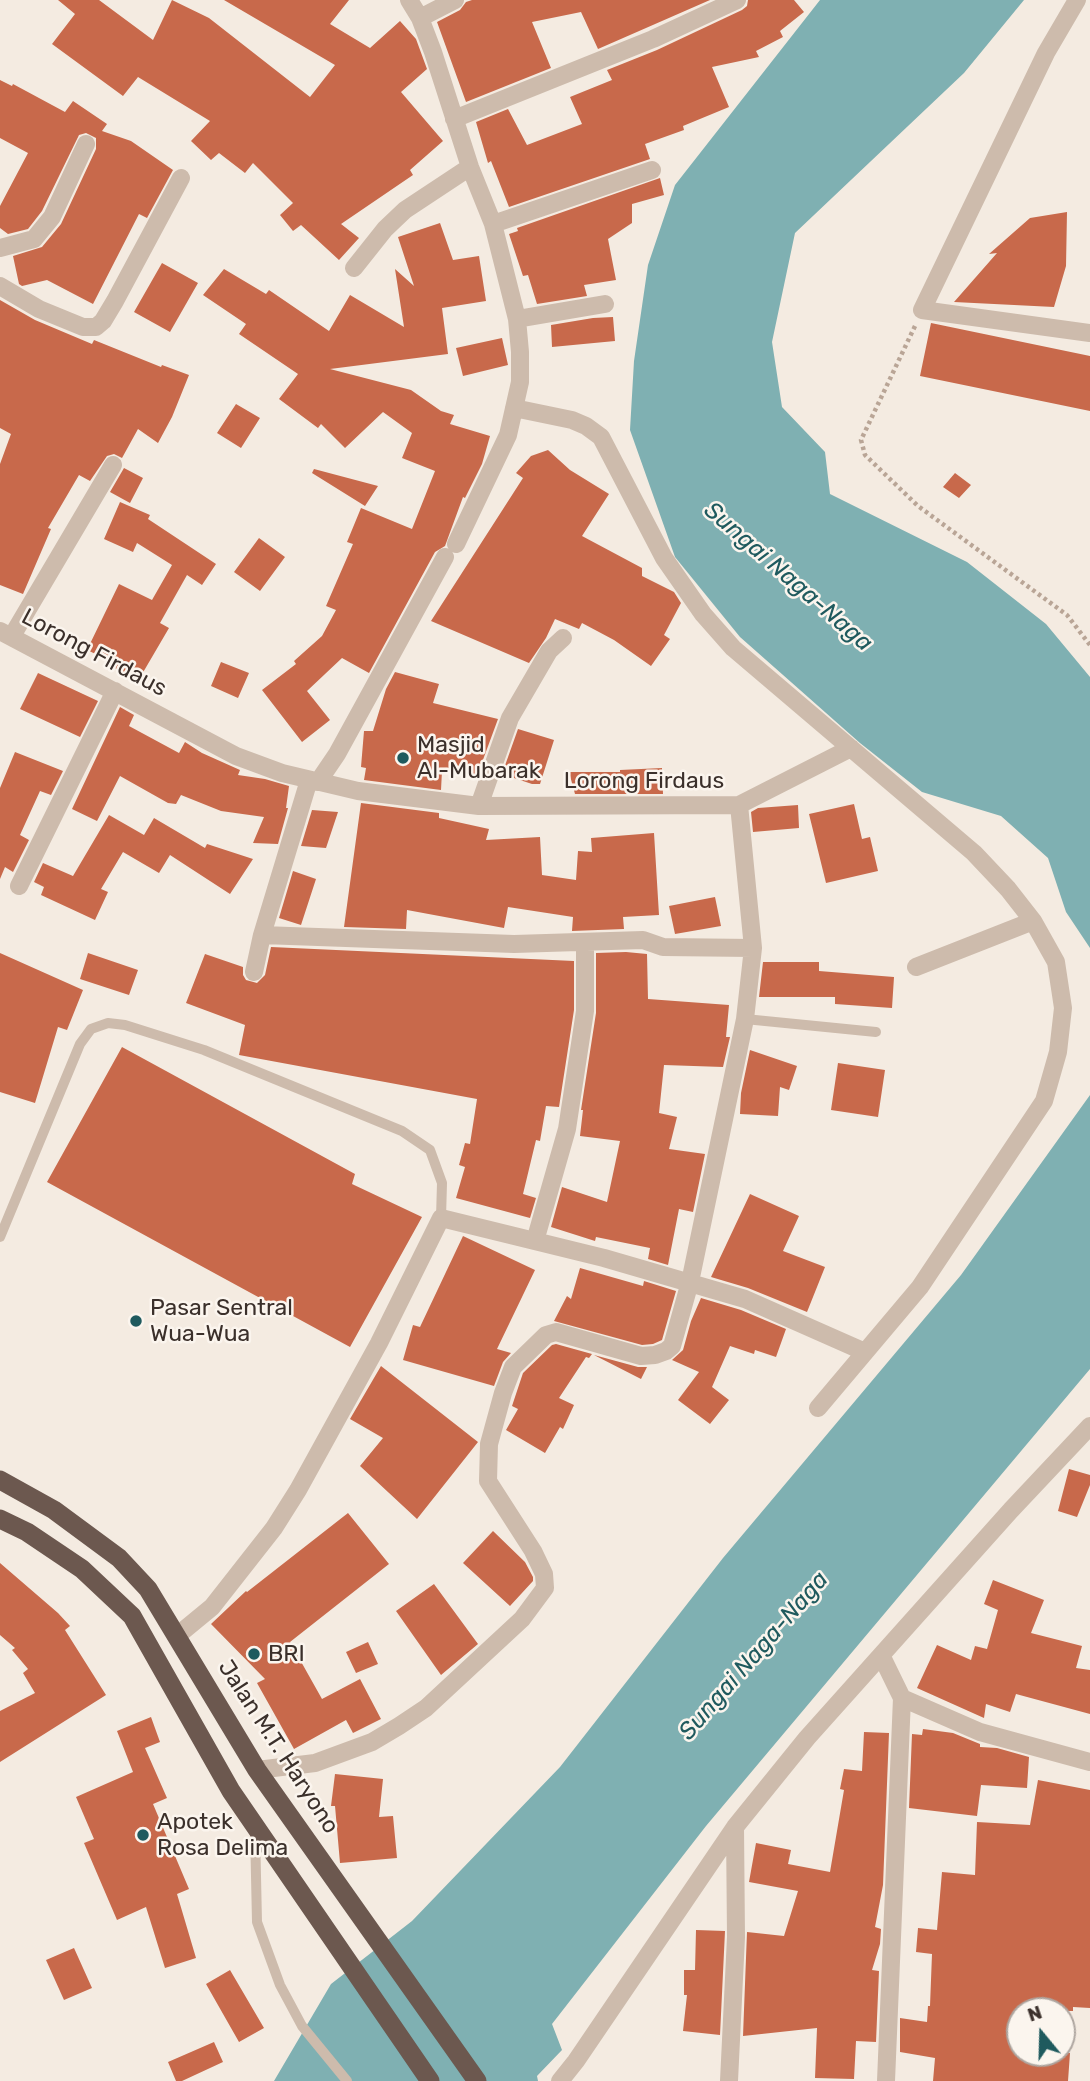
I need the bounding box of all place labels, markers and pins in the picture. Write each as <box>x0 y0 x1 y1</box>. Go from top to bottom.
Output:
place label: Masjid Al-Mubarak <box>417 731 541 785</box>
marker: Masjid Al-Mubarak <box>395 750 411 766</box>
place label: Pasar Sentral Wua-Wua <box>150 1294 293 1348</box>
marker: Pasar Sentral Wua-Wua <box>128 1313 144 1329</box>
place label: BRI <box>268 1640 305 1668</box>
marker: BRI <box>246 1646 262 1662</box>
place label: Apotek Rosa Delima <box>157 1808 288 1862</box>
marker: Apotek Rosa Delima <box>135 1827 151 1843</box>

